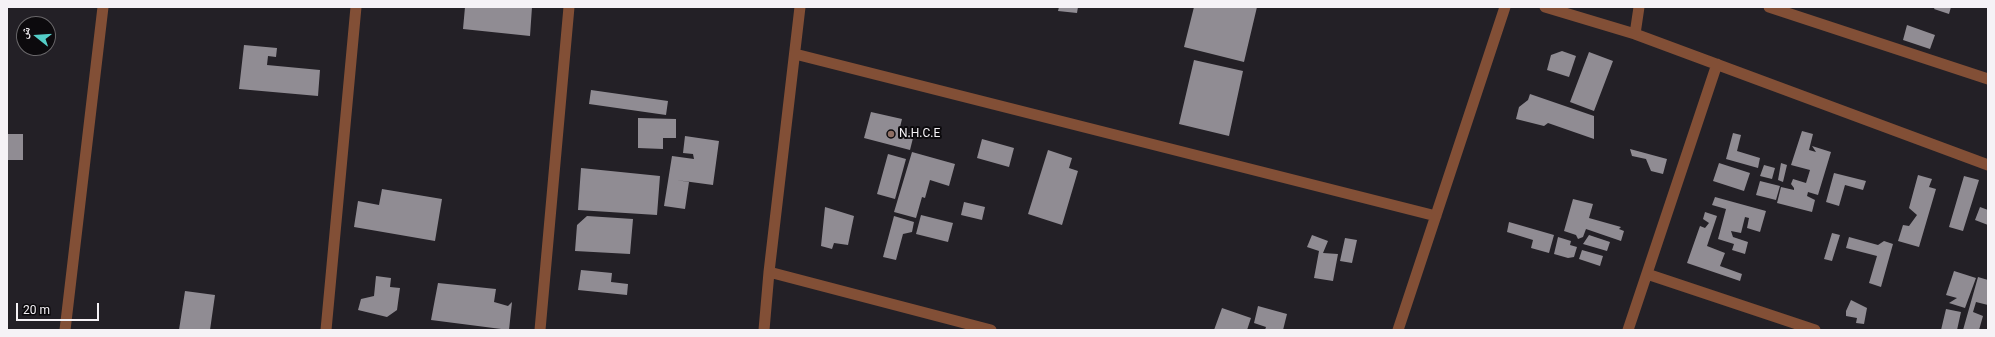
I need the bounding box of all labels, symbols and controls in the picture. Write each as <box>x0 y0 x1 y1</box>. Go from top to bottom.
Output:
north arrow <box>16 16 56 56</box>
text: ش <box>17 25 33 40</box>
place label: N.H.C.E <box>899 127 940 141</box>
marker: N.H.C.E <box>886 129 896 139</box>
scale bar <box>18 295 101 321</box>
text: 20 m <box>23 303 50 317</box>

